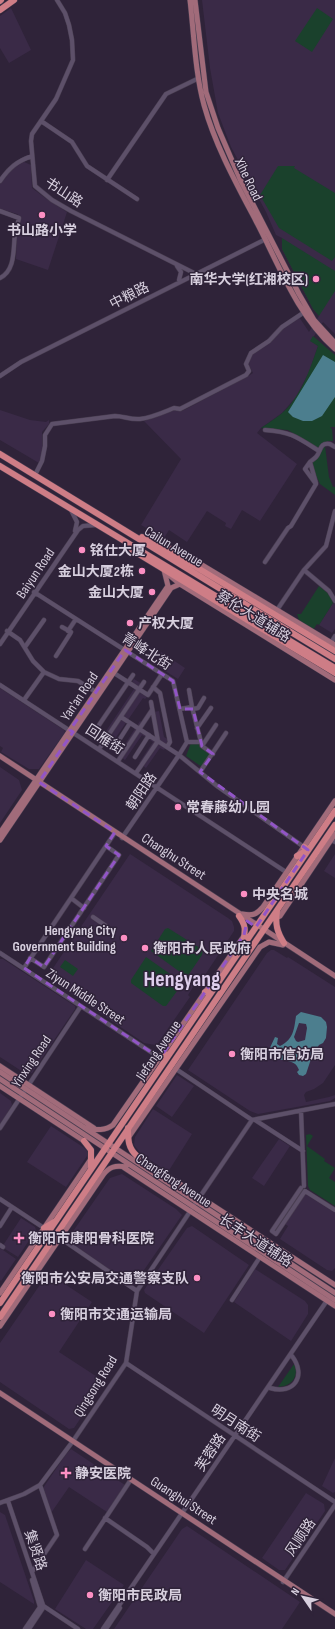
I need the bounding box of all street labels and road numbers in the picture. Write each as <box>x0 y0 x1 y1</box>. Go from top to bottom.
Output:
street label: Xihe Road <box>230 154 266 204</box>
street label: 书山路 <box>41 174 86 211</box>
street label: 中粮路 <box>107 278 152 313</box>
street label: Cailun Avenue <box>141 522 206 571</box>
street label: Baiyun Road <box>12 545 59 602</box>
street label: 蔡伦大道辅路 <box>214 587 294 646</box>
street label: 青峰北街 <box>119 629 175 674</box>
street label: Yan'an Road <box>57 668 102 724</box>
street label: 回雁街 <box>82 721 127 758</box>
street label: 朝阳路 <box>123 769 160 813</box>
street label: Changhu Street <box>138 829 209 884</box>
street label: Ziyun Middle Street <box>43 965 128 1028</box>
street label: Jiefang Avenue <box>132 1017 185 1084</box>
street label: Yinxing Road <box>8 1032 55 1090</box>
street label: Changfeng Avenue <box>133 1150 215 1211</box>
street label: 长丰大道辅路 <box>216 1210 296 1270</box>
street label: Qingsong Road <box>70 1352 121 1420</box>
street label: 明月南街 <box>208 1401 264 1446</box>
street label: 芙蓉路 <box>192 1430 229 1474</box>
street label: Guanghui Street <box>147 1473 220 1528</box>
street label: 风顺路 <box>282 1515 319 1559</box>
street label: 集贤路 <box>21 1528 50 1573</box>

